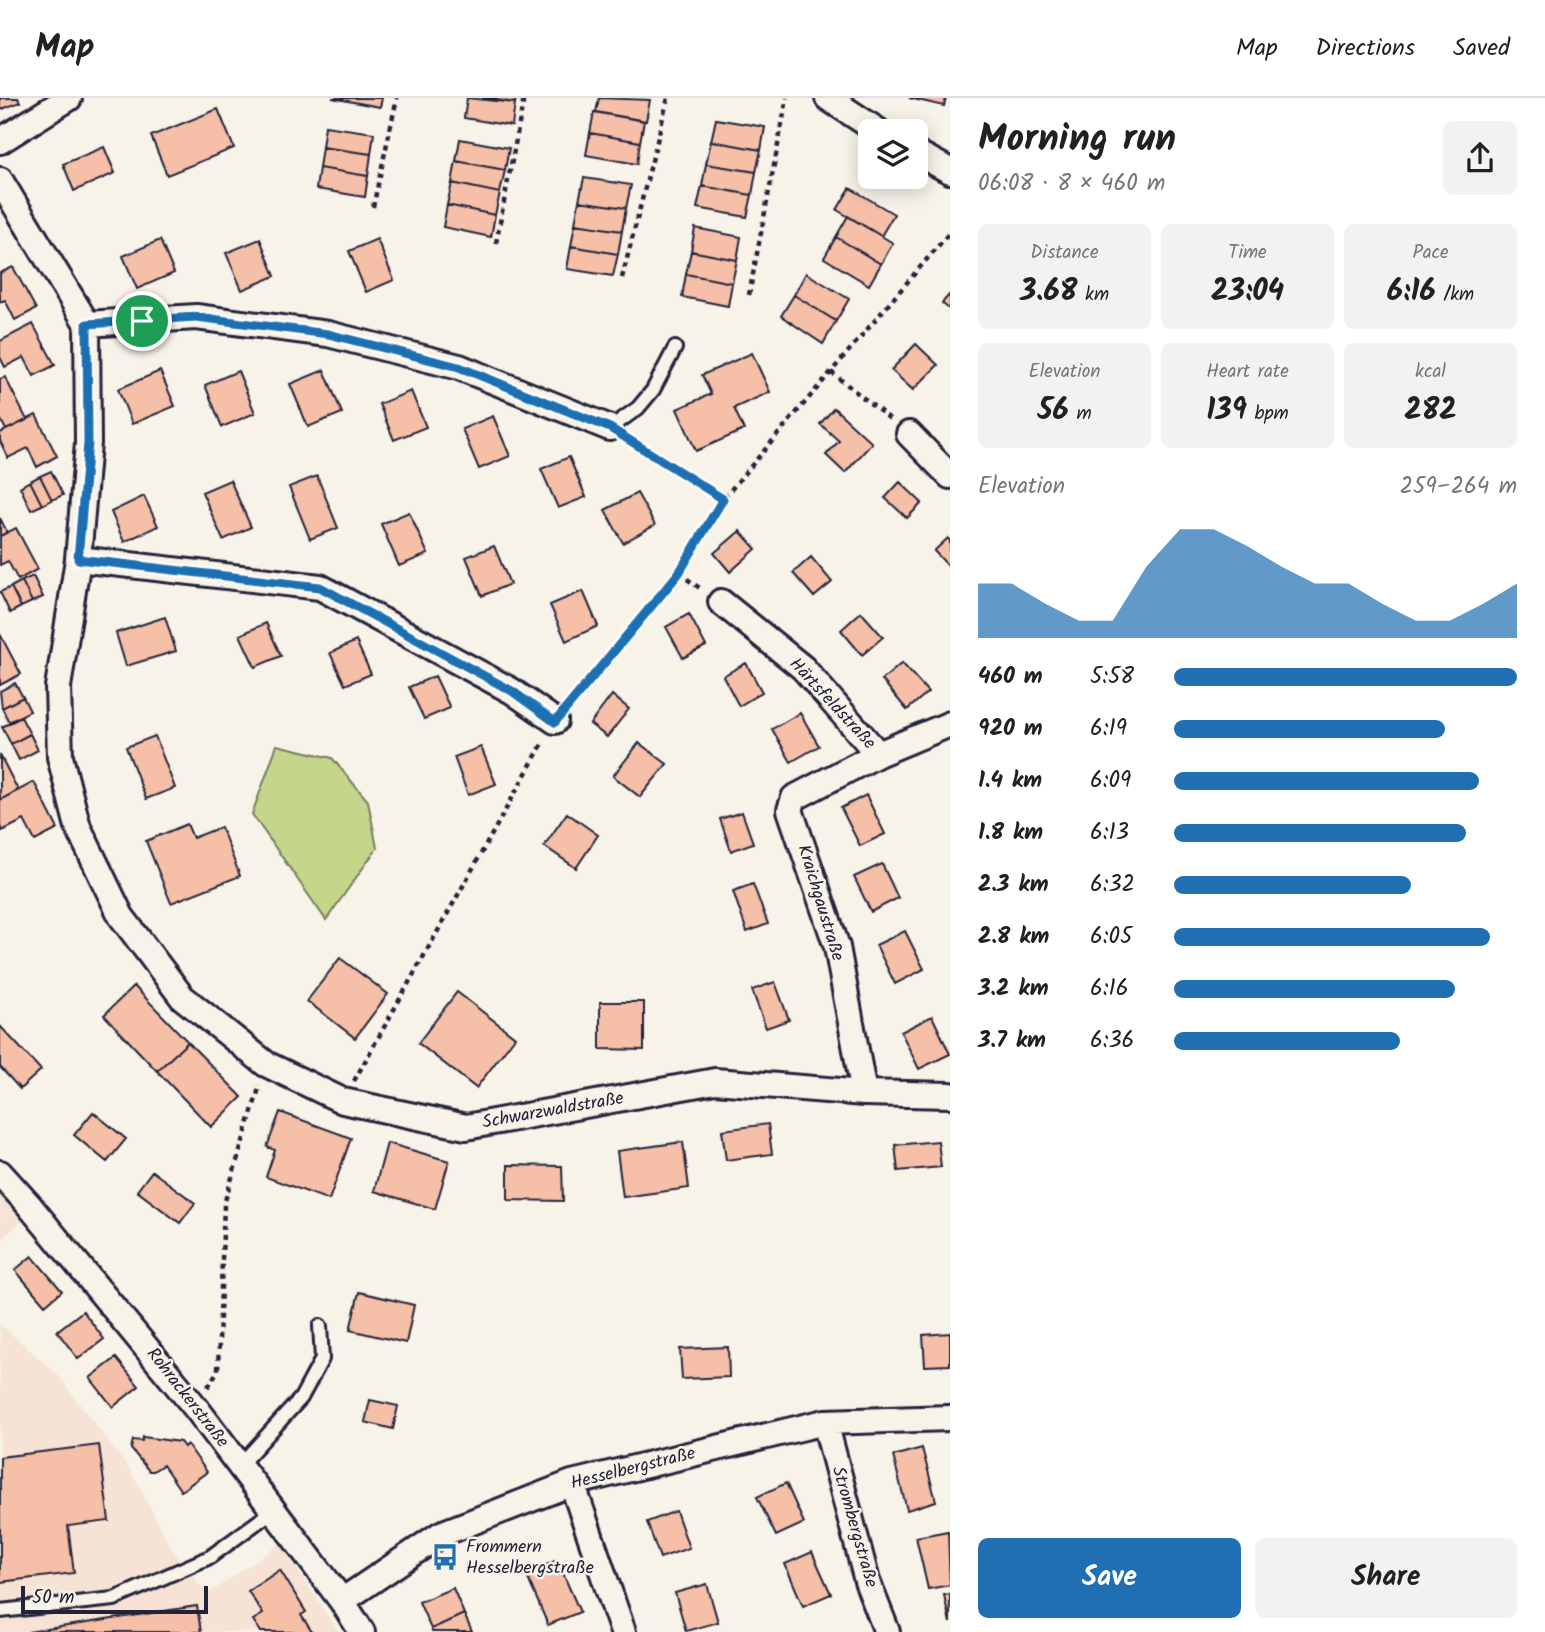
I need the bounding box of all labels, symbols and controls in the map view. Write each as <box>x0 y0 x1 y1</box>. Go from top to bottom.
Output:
text: Map <box>35 22 95 75</box>
text: Map <box>1236 29 1278 68</box>
text: Directions <box>1316 29 1415 68</box>
text: Saved <box>1453 29 1510 68</box>
text: Morning run <box>978 110 1176 170</box>
map controls <box>858 119 928 189</box>
button: layers <box>858 119 928 189</box>
button: share <box>1443 121 1517 195</box>
text: 06:08 · 8 × 460 m <box>978 166 1165 202</box>
text: Distance <box>1030 238 1099 268</box>
text: Time <box>1228 238 1267 268</box>
text: Pace <box>1412 238 1449 268</box>
text: 3.68 <box>1020 268 1077 316</box>
text: 23:04 <box>1211 268 1284 316</box>
text: 6:16 <box>1387 268 1436 316</box>
text: km <box>1077 280 1109 310</box>
text: /km <box>1436 280 1474 310</box>
pin <box>112 291 172 351</box>
icon: arrive <box>123 302 161 340</box>
text: Elevation <box>1029 357 1100 387</box>
text: Heart rate <box>1206 357 1289 387</box>
text: kcal <box>1415 357 1446 387</box>
text: 56 <box>1037 387 1069 435</box>
text: 139 <box>1206 387 1247 435</box>
text: 282 <box>1404 387 1457 435</box>
text: m <box>1069 399 1092 429</box>
text: bpm <box>1247 399 1289 429</box>
text: Elevation <box>978 469 1065 505</box>
text: 259–264 m <box>1400 469 1517 505</box>
street label: Härtsfeldstraße <box>781 651 883 757</box>
text: 460 m <box>978 659 1043 695</box>
text: 5:58 <box>1090 659 1134 695</box>
text: 920 m <box>978 711 1043 747</box>
text: 6:19 <box>1090 711 1127 747</box>
text: 1.4 km <box>978 763 1042 799</box>
text: 6:09 <box>1090 763 1131 799</box>
text: 1.8 km <box>978 815 1043 851</box>
text: 6:13 <box>1090 815 1129 851</box>
street label: Kraichgaustraße <box>789 841 851 965</box>
text: 2.3 km <box>978 867 1048 903</box>
text: 6:32 <box>1090 867 1135 903</box>
text: 2.8 km <box>978 919 1049 955</box>
text: 6:05 <box>1090 919 1132 955</box>
text: 3.2 km <box>978 971 1048 1007</box>
text: 6:16 <box>1090 971 1128 1007</box>
text: 3.7 km <box>978 1023 1046 1059</box>
text: 6:36 <box>1090 1023 1134 1059</box>
street label: Schwarzwaldstraße <box>480 1084 626 1138</box>
street label: Rohrackerstraße <box>138 1341 236 1455</box>
street label: Hesselbergstraße <box>568 1439 698 1499</box>
street label: Strombergstraße <box>823 1463 885 1591</box>
place label: Frommern Hesselbergstraße <box>466 1533 594 1583</box>
button: Save <box>978 1538 1241 1618</box>
button: Share <box>1255 1538 1517 1618</box>
bus stop icon: Frommern Hesselbergstraße <box>430 1542 460 1572</box>
scale bar <box>21 1583 208 1615</box>
text: 50 m <box>32 1583 74 1613</box>

